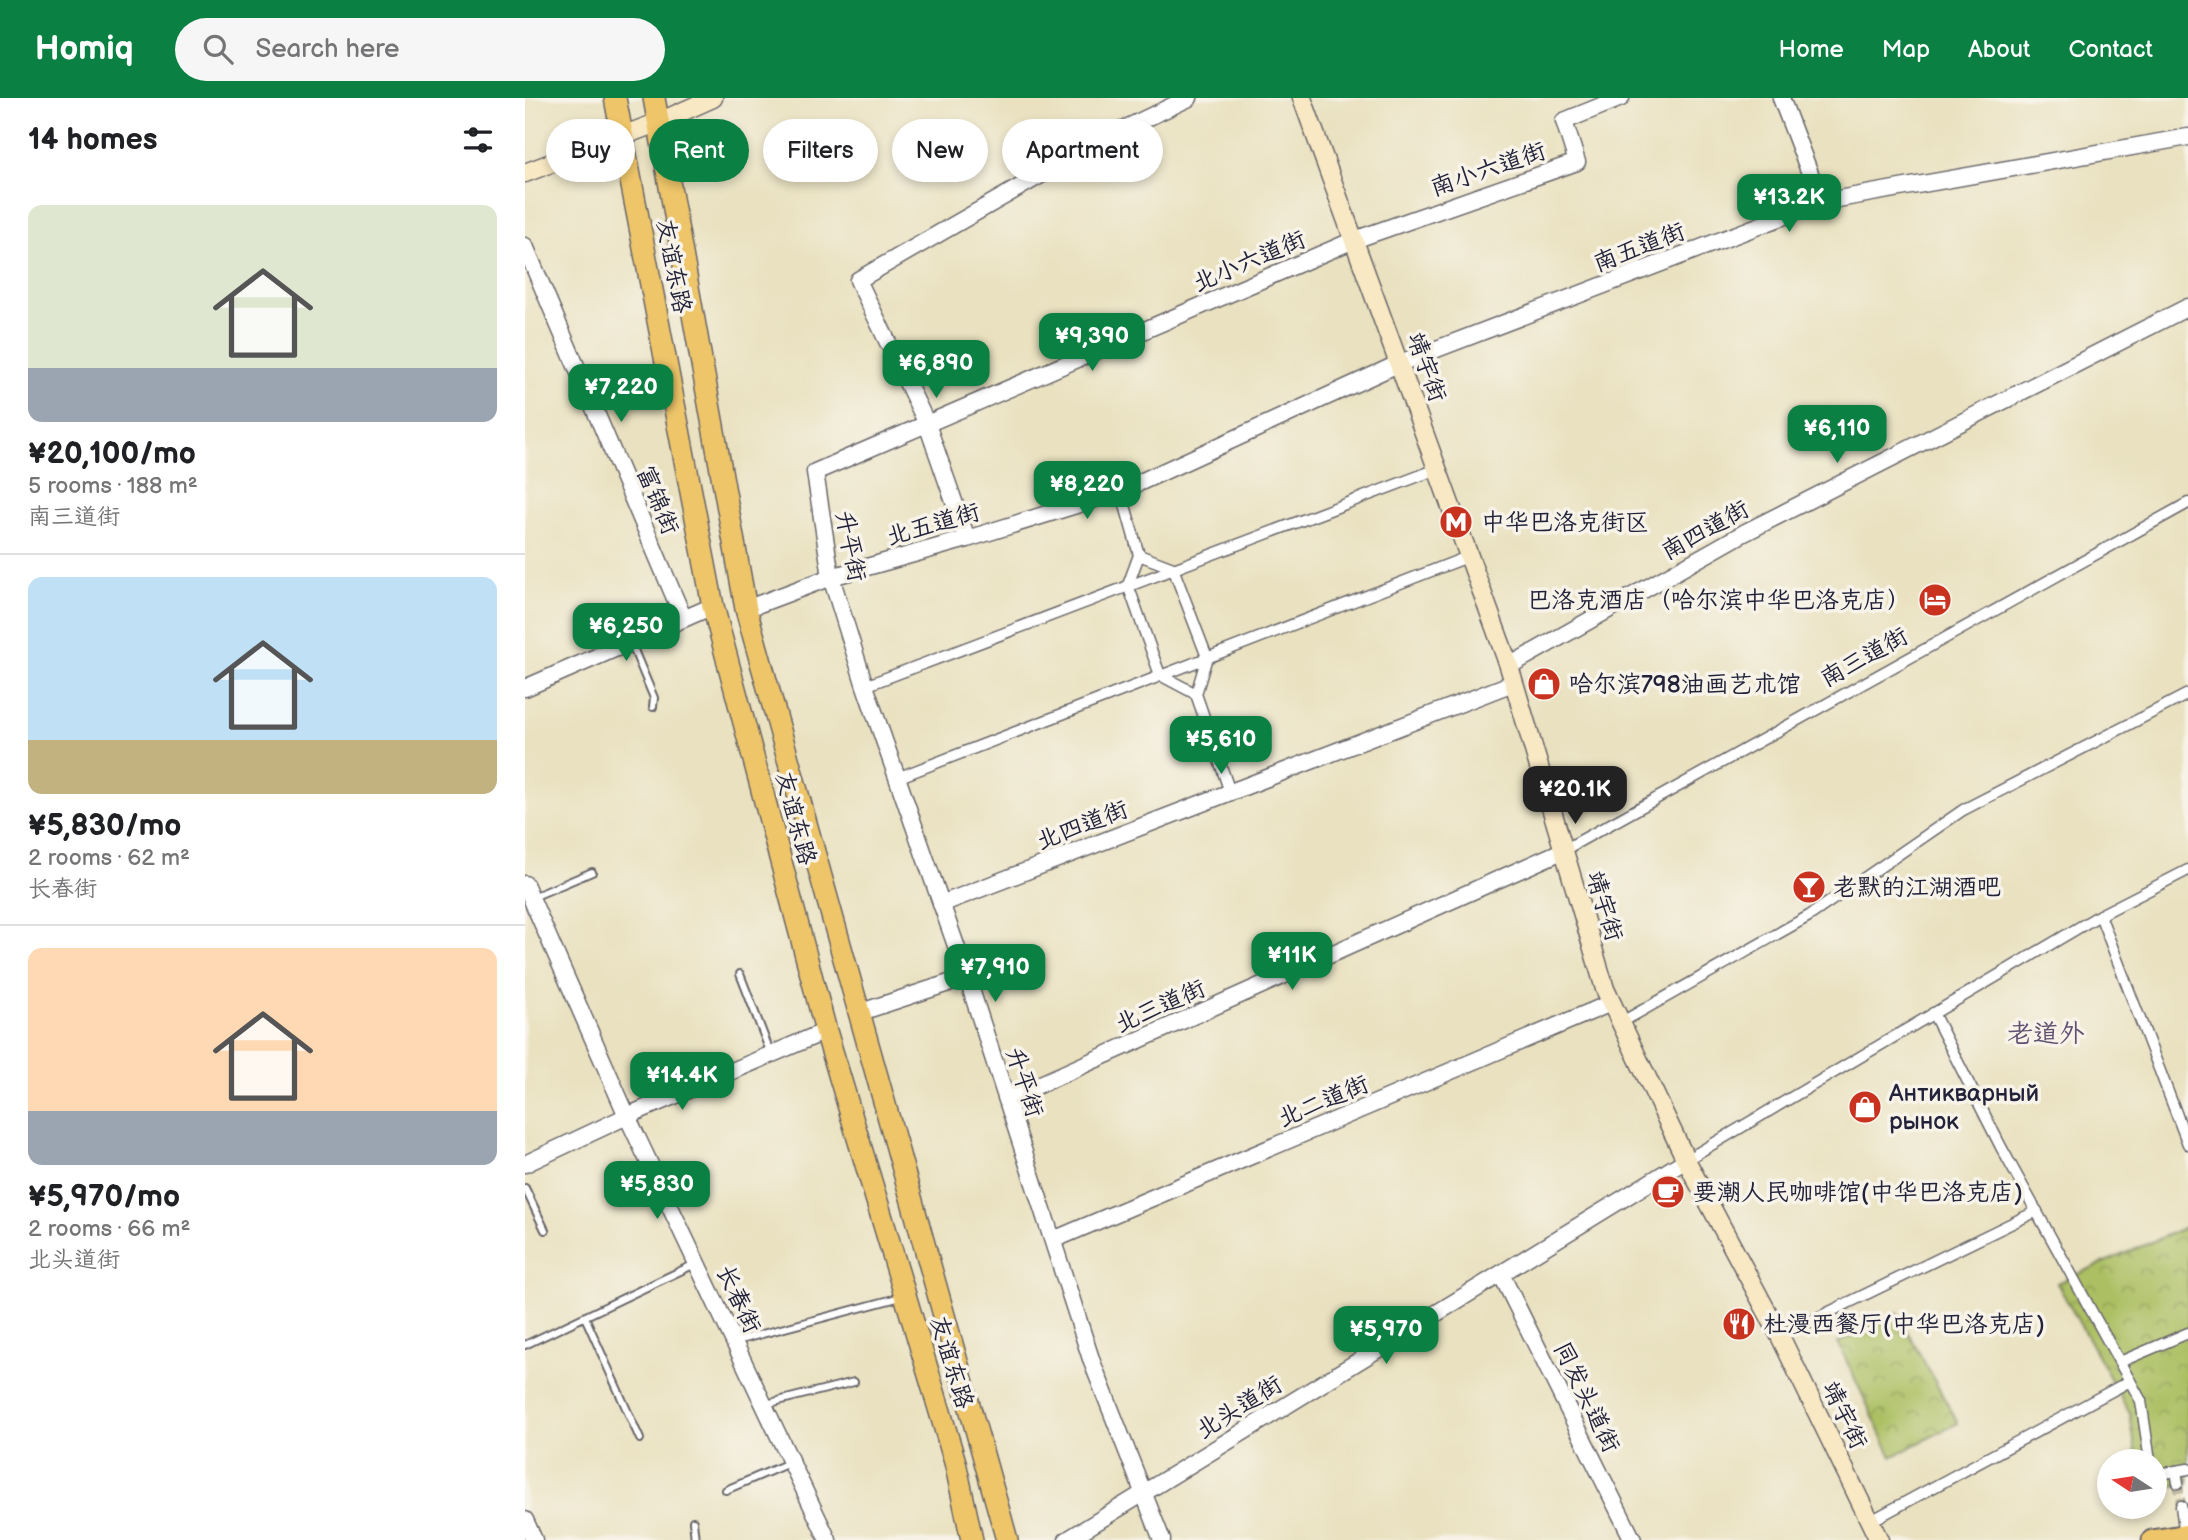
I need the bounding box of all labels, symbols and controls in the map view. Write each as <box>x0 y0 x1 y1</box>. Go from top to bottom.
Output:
search box <box>175 18 665 81</box>
text: Homiq <box>35 29 133 69</box>
icon: search <box>199 30 237 68</box>
text: Search here <box>255 34 400 65</box>
text: Home <box>1779 35 1844 64</box>
text: Map <box>1882 35 1930 64</box>
text: About <box>1968 35 2030 64</box>
text: Contact <box>2068 35 2153 64</box>
chip: Buy <box>546 119 635 182</box>
chip: Rent <box>649 119 749 182</box>
chip: Filters <box>763 119 878 182</box>
chip: New <box>892 119 988 182</box>
chip: Apartment <box>1002 119 1163 182</box>
icon: filters <box>459 121 497 159</box>
text: 14 homes <box>28 122 157 158</box>
street label: 南小六道街 <box>1427 136 1550 203</box>
pin: ¥13.2K <box>1732 174 1846 234</box>
text: ¥13.2K <box>1753 183 1825 211</box>
street label: 友谊东路 <box>650 216 697 316</box>
street label: 南五道街 <box>1589 217 1689 278</box>
street label: 北小六道街 <box>1188 225 1310 298</box>
icon: home <box>200 250 326 376</box>
pin: ¥9,390 <box>1035 314 1149 373</box>
text: ¥9,390 <box>1055 322 1129 350</box>
street label: 靖宇街 <box>1401 328 1452 406</box>
pin: ¥6,890 <box>879 341 993 400</box>
text: ¥6,890 <box>899 349 973 377</box>
pin: ¥7,220 <box>564 364 678 424</box>
text: ¥7,220 <box>584 373 658 401</box>
pin: ¥6,110 <box>1780 406 1894 465</box>
text: ¥6,110 <box>1804 414 1870 442</box>
text: ¥20,100/mo <box>28 436 196 472</box>
street label: 富锦街 <box>630 461 685 539</box>
pin: ¥8,220 <box>1030 462 1144 521</box>
text: ¥8,220 <box>1050 470 1124 498</box>
text: 5 rooms · 188 m² <box>28 472 198 500</box>
street label: 南四道街 <box>1656 494 1754 566</box>
street label: 北五道街 <box>883 497 983 552</box>
text: 南三道街 <box>28 503 120 531</box>
metro station icon: 中华巴洛克街区 <box>1437 503 1475 541</box>
street label: 升平街 <box>829 508 872 584</box>
place label: 中华巴洛克街区 <box>1481 508 1649 537</box>
hotel icon: 巴洛克酒店（哈尔滨中华巴洛克店） <box>1916 581 1954 619</box>
place label: 巴洛克酒店（哈尔滨中华巴洛克店） <box>1527 586 1911 615</box>
pin: ¥6,250 <box>569 603 683 663</box>
text: ¥6,250 <box>589 612 663 640</box>
street label: 南三道街 <box>1815 621 1913 693</box>
icon: home <box>200 622 326 748</box>
shop icon: 哈尔滨798油画艺术馆 <box>1525 665 1563 703</box>
place label: 哈尔滨798油画艺术馆 <box>1569 670 1801 699</box>
pin: ¥5,610 <box>1164 716 1278 776</box>
text: ¥5,610 <box>1186 725 1256 753</box>
pin: ¥20.1K <box>1518 766 1632 826</box>
street label: 友谊东路 <box>769 768 822 868</box>
text: ¥20.1K <box>1539 775 1611 803</box>
street label: 北四道街 <box>1032 795 1132 856</box>
text: ¥5,830/mo <box>28 808 181 844</box>
text: 2 rooms · 62 m² <box>28 844 190 872</box>
street label: 靖宇街 <box>1580 867 1629 945</box>
bar icon: 老默的江湖酒吧 <box>1790 868 1828 906</box>
place label: 老默的江湖酒吧 <box>1833 873 2001 902</box>
text: 长春街 <box>28 875 97 903</box>
pin: ¥11K <box>1251 932 1333 992</box>
text: ¥11K <box>1267 941 1317 969</box>
pin: ¥7,910 <box>938 944 1052 1004</box>
text: ¥7,910 <box>960 953 1030 981</box>
street label: 北三道街 <box>1110 974 1210 1039</box>
icon: home <box>200 993 326 1119</box>
district label: 老道外 <box>2007 1019 2085 1050</box>
street label: 升平街 <box>1000 1043 1049 1121</box>
pin: ¥14.4K <box>625 1052 739 1112</box>
text: ¥14.4K <box>646 1061 718 1089</box>
street label: 北二道街 <box>1273 1069 1373 1134</box>
place label: Антикварный рынок <box>1888 1079 2039 1136</box>
shop icon: Антикварный рынок <box>1846 1088 1884 1126</box>
pin: ¥5,830 <box>600 1162 714 1221</box>
text: ¥5,830 <box>620 1170 694 1198</box>
cafe icon: 要潮人民咖啡馆(中华巴洛克店) <box>1649 1173 1687 1211</box>
place label: 要潮人民咖啡馆(中华巴洛克店) <box>1693 1178 2023 1207</box>
text: ¥5,970/mo <box>28 1179 180 1215</box>
text: 2 rooms · 66 m² <box>28 1215 190 1243</box>
text: 北头道街 <box>28 1246 120 1274</box>
street label: 长春街 <box>710 1260 767 1338</box>
restaurant icon: 杜漫西餐厅(中华巴洛克店) <box>1720 1305 1758 1343</box>
pin: ¥5,970 <box>1329 1306 1443 1366</box>
place label: 杜漫西餐厅(中华巴洛克店) <box>1763 1310 2045 1339</box>
street label: 友谊东路 <box>924 1312 979 1412</box>
text: ¥5,970 <box>1349 1315 1423 1343</box>
street label: 同发头道街 <box>1547 1337 1626 1458</box>
street label: 北头道街 <box>1191 1370 1288 1445</box>
street label: 靖宇街 <box>1816 1377 1873 1454</box>
north arrow <box>2097 1449 2167 1519</box>
map controls <box>2097 1449 2167 1519</box>

